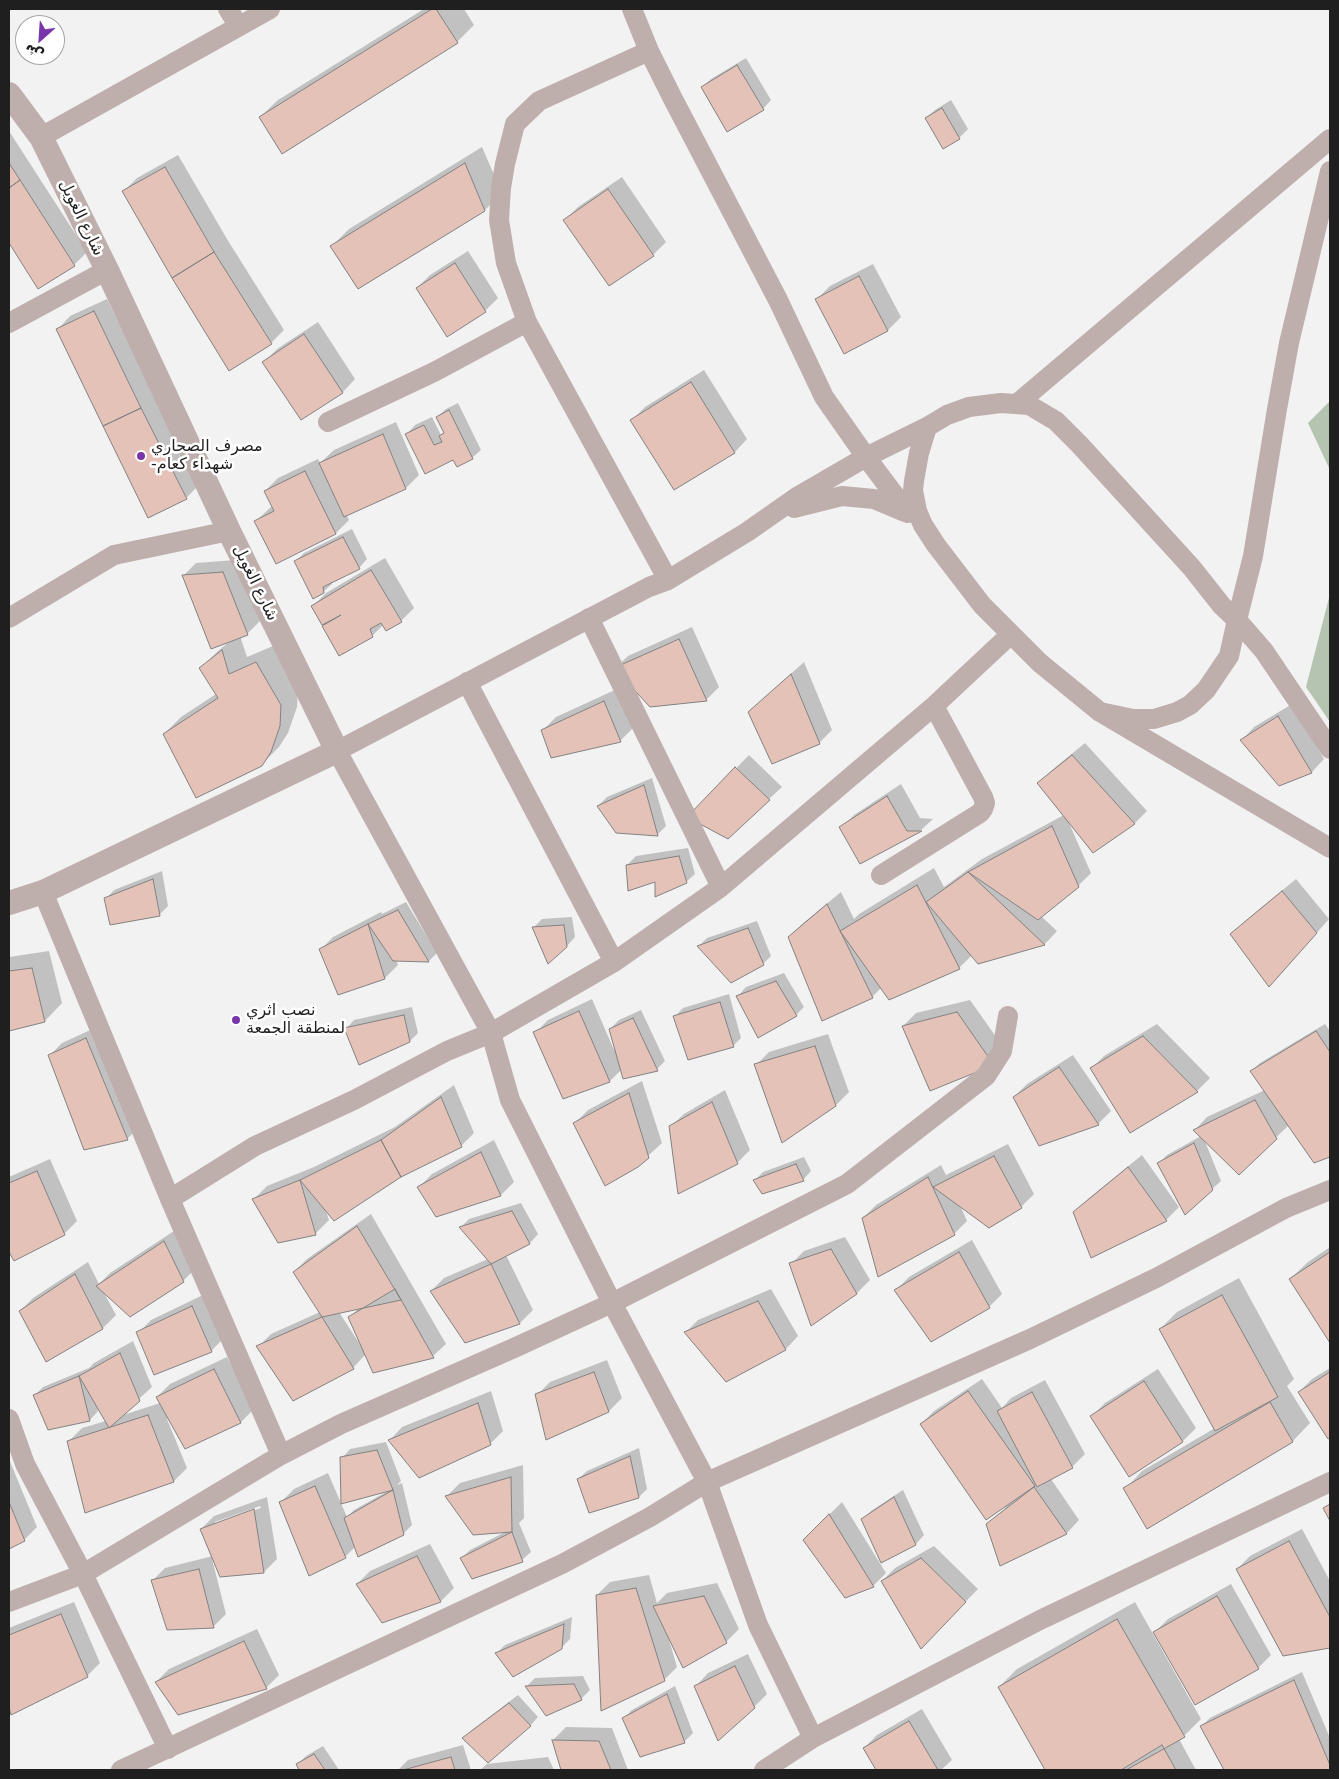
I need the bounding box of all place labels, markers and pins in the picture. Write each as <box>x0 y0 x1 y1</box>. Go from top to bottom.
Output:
place label: مصرف الصحاري -شهداء كعام <box>151 437 263 475</box>
marker: مصرف الصحاري -شهداء كعام <box>135 450 147 462</box>
place label: نصب اثري لمنطقة الجمعة <box>246 1001 345 1039</box>
marker: نصب اثري لمنطقة الجمعة <box>230 1014 242 1026</box>

